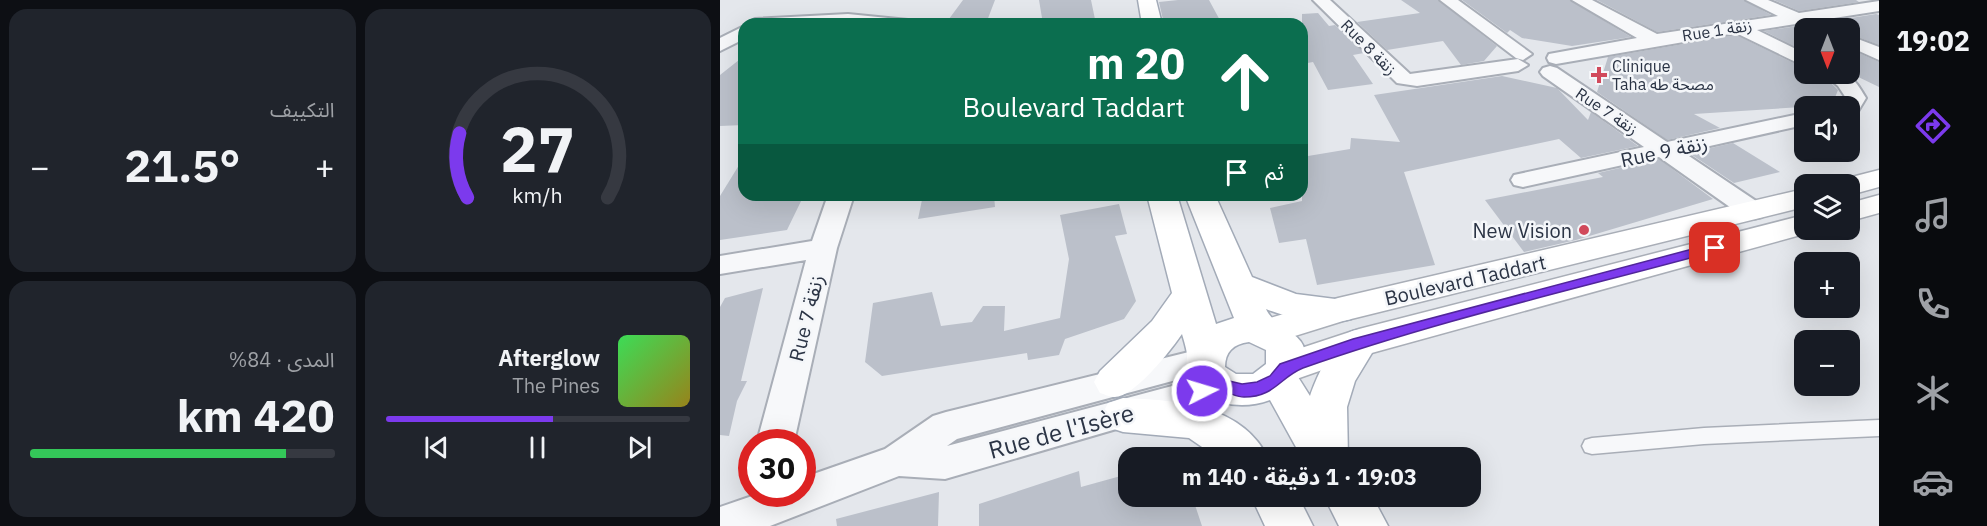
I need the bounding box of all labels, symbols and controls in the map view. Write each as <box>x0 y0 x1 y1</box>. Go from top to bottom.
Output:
street label: Rue 8 زنقة <box>1337 15 1401 79</box>
street label: Rue 1 زنقة <box>1681 15 1753 45</box>
north arrow <box>1794 18 1860 84</box>
map controls <box>1794 18 1860 396</box>
text: 19:02 <box>1896 23 1970 58</box>
text: 20 m <box>1087 36 1185 91</box>
icon: ahead <box>1206 42 1284 120</box>
place label: Clinique Taha مصحة طه <box>1612 56 1714 94</box>
marker: Clinique Taha مصحة طه <box>1590 66 1608 84</box>
street label: Rue 7 زنقة <box>1572 83 1642 139</box>
text: Boulevard Taddart <box>963 89 1185 124</box>
text: التكييف <box>270 96 335 123</box>
button: sound <box>1794 96 1860 162</box>
icon: directions <box>1912 105 1954 147</box>
text: 27 <box>500 108 575 189</box>
street label: Rue 9 زنقة <box>1618 129 1710 173</box>
text: 21.5° <box>124 136 240 194</box>
text: − <box>30 145 50 188</box>
text: + <box>315 145 334 188</box>
icon: arrive <box>1220 156 1253 189</box>
text: ثم <box>1265 157 1284 186</box>
button: layers <box>1794 174 1860 240</box>
text: km/h <box>513 181 563 209</box>
icon: music <box>1912 194 1954 236</box>
place label: New Vision <box>1472 217 1572 244</box>
pin <box>1689 222 1740 273</box>
marker: New Vision <box>1577 223 1591 237</box>
icon: arrive <box>1698 231 1731 264</box>
street label: Boulevard Taddart <box>1382 248 1548 312</box>
button: + <box>1794 252 1860 318</box>
street label: Rue 7 زنقة <box>782 272 830 364</box>
icon: phone <box>1912 283 1954 325</box>
button: − <box>1794 330 1860 396</box>
text: Afterglow <box>498 343 600 372</box>
text: المدى · 84% <box>229 346 335 373</box>
position arrow <box>1170 359 1234 423</box>
text: The Pines <box>512 372 600 399</box>
icon: climate <box>1912 372 1954 414</box>
text: 420 km <box>177 386 335 444</box>
street label: Rue de l'Isère <box>985 396 1137 466</box>
speed limit sign: 30 <box>738 429 816 507</box>
icon: previous <box>420 431 453 464</box>
icon: pause <box>521 431 554 464</box>
icon: next <box>623 431 656 464</box>
icon: car <box>1912 461 1954 503</box>
text: 19:03 · 1 دقيقة · 140 m <box>1182 462 1417 491</box>

